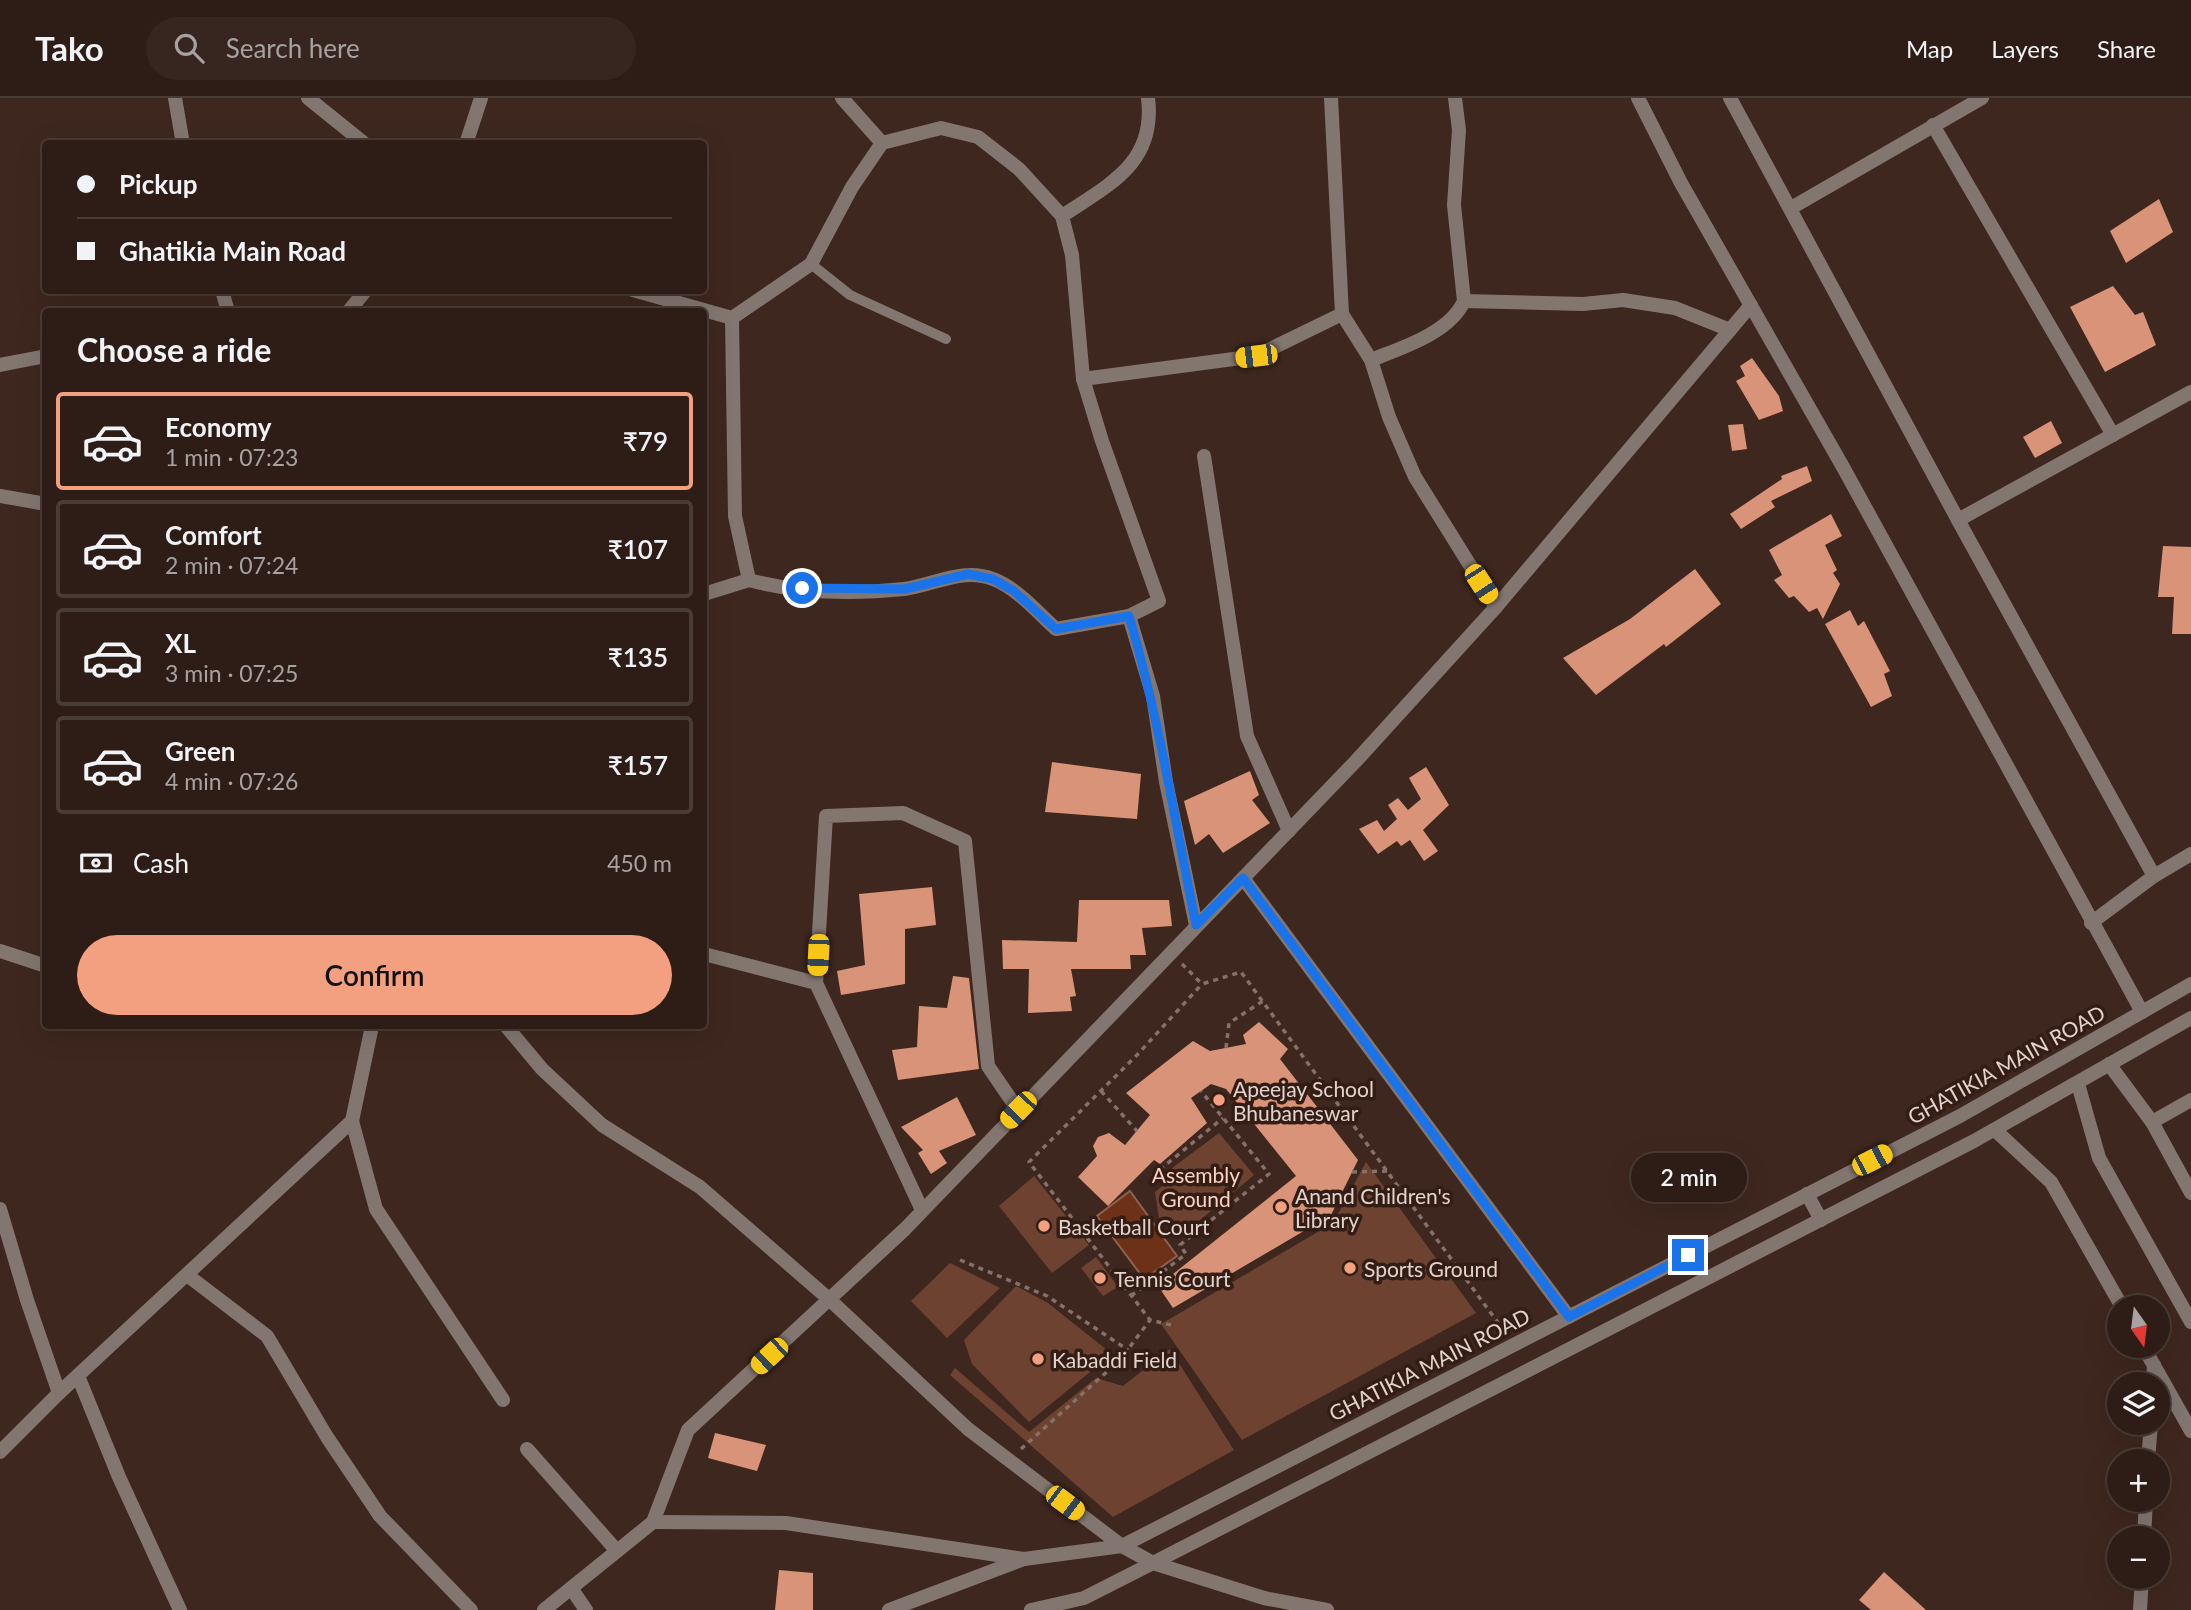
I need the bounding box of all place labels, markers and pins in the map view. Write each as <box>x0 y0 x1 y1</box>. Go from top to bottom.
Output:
place label: Apeejay School Bhubaneswar <box>1233 1076 1374 1125</box>
marker: Apeejay School Bhubaneswar <box>1211 1092 1227 1108</box>
place label: Anand Children's Library <box>1295 1183 1451 1232</box>
marker: Anand Children's Library <box>1273 1199 1289 1215</box>
place label: Basketball Court <box>1058 1214 1210 1239</box>
marker: Basketball Court <box>1036 1218 1052 1234</box>
place label: Sports Ground <box>1364 1256 1498 1281</box>
marker: Sports Ground <box>1342 1260 1358 1276</box>
place label: Tennis Court <box>1114 1266 1231 1291</box>
marker: Tennis Court <box>1092 1270 1108 1286</box>
place label: Kabaddi Field <box>1052 1347 1177 1372</box>
marker: Kabaddi Field <box>1030 1351 1046 1367</box>

